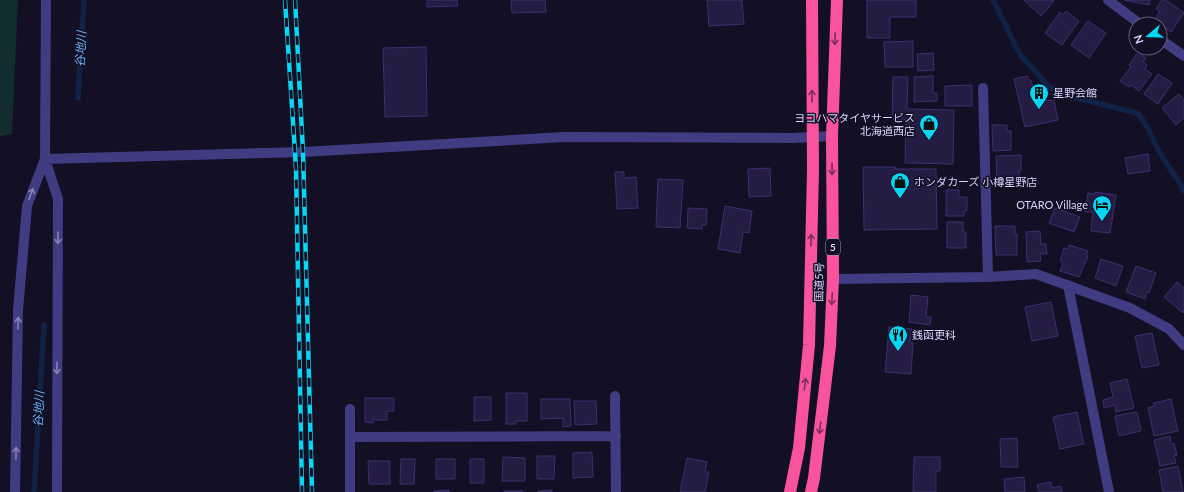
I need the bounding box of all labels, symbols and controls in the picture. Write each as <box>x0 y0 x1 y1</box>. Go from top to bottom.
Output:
north arrow <box>1128 16 1168 56</box>
water label: 谷地川 <box>72 29 89 67</box>
one-way arrow <box>831 32 839 45</box>
text: N <box>1131 33 1146 46</box>
building icon: 星野会館 <box>1028 82 1050 110</box>
place label: 星野会館 <box>1053 86 1097 99</box>
one-way arrow <box>808 90 816 103</box>
place label: ヨコハマタイヤサービス 北海道西店 <box>794 111 915 137</box>
shop icon: ヨコハマタイヤサービス 北海道西店 <box>918 113 940 141</box>
one-way arrow <box>828 162 836 175</box>
shop icon: ホンダカーズ 小樽星野店 <box>889 171 911 199</box>
place label: ホンダカーズ 小樽星野店 <box>914 175 1037 188</box>
one-way arrow <box>28 189 36 201</box>
hotel icon: OTARO Village <box>1091 194 1113 222</box>
place label: OTARO Village <box>1016 198 1088 211</box>
one-way arrow <box>54 231 62 244</box>
one-way arrow <box>807 234 815 247</box>
road number: 5 <box>826 239 840 255</box>
street label: 国道5号 <box>812 262 825 302</box>
one-way arrow <box>828 292 836 305</box>
one-way arrow <box>14 317 22 330</box>
restaurant icon: 銭函更科 <box>887 324 909 352</box>
place label: 銭函更科 <box>912 328 956 341</box>
one-way arrow <box>53 361 61 374</box>
one-way arrow <box>801 378 809 391</box>
water label: 谷地川 <box>30 389 47 427</box>
one-way arrow <box>816 421 824 434</box>
one-way arrow <box>12 447 20 460</box>

